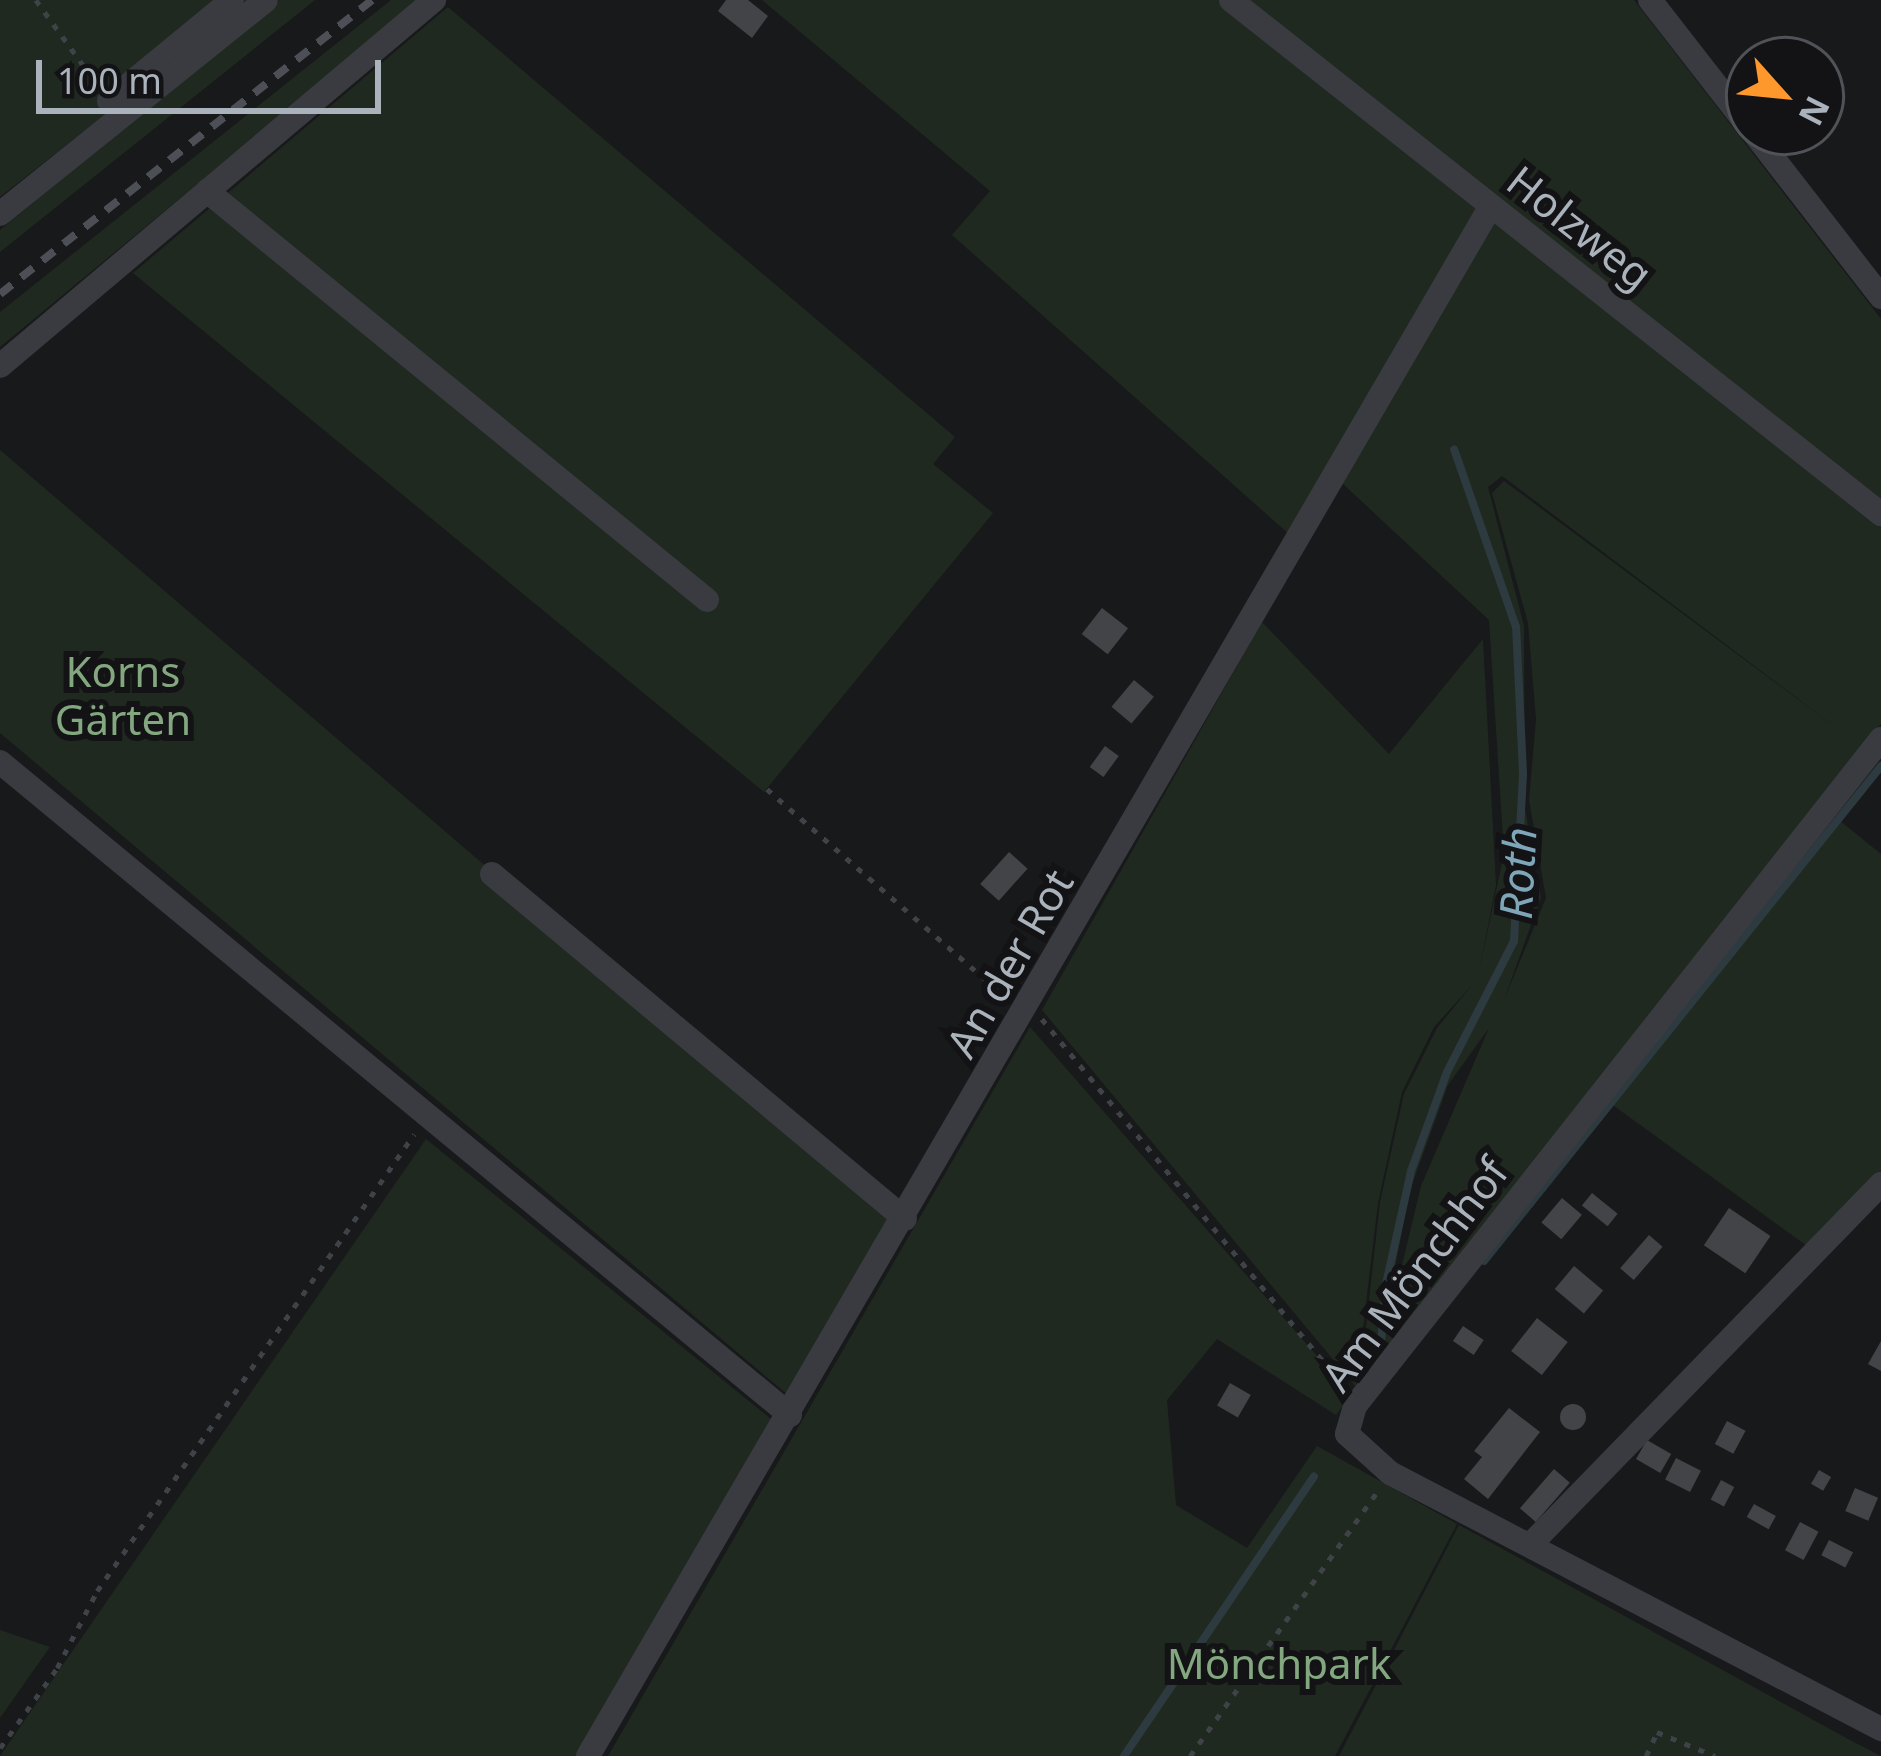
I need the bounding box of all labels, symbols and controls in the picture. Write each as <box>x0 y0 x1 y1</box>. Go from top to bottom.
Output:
scale bar <box>42 36 387 110</box>
north arrow <box>1725 36 1845 156</box>
text: 100 m <box>57 56 162 105</box>
text: N <box>1789 89 1841 133</box>
street label: Holzweg <box>1498 155 1662 299</box>
park label: Korns Gärten <box>55 646 191 744</box>
water label: Roth <box>1488 826 1546 920</box>
street label: An der Rot <box>935 860 1083 1066</box>
street label: Am Mönchhof <box>1310 1148 1518 1400</box>
park label: Mönchpark <box>1167 1638 1391 1688</box>

